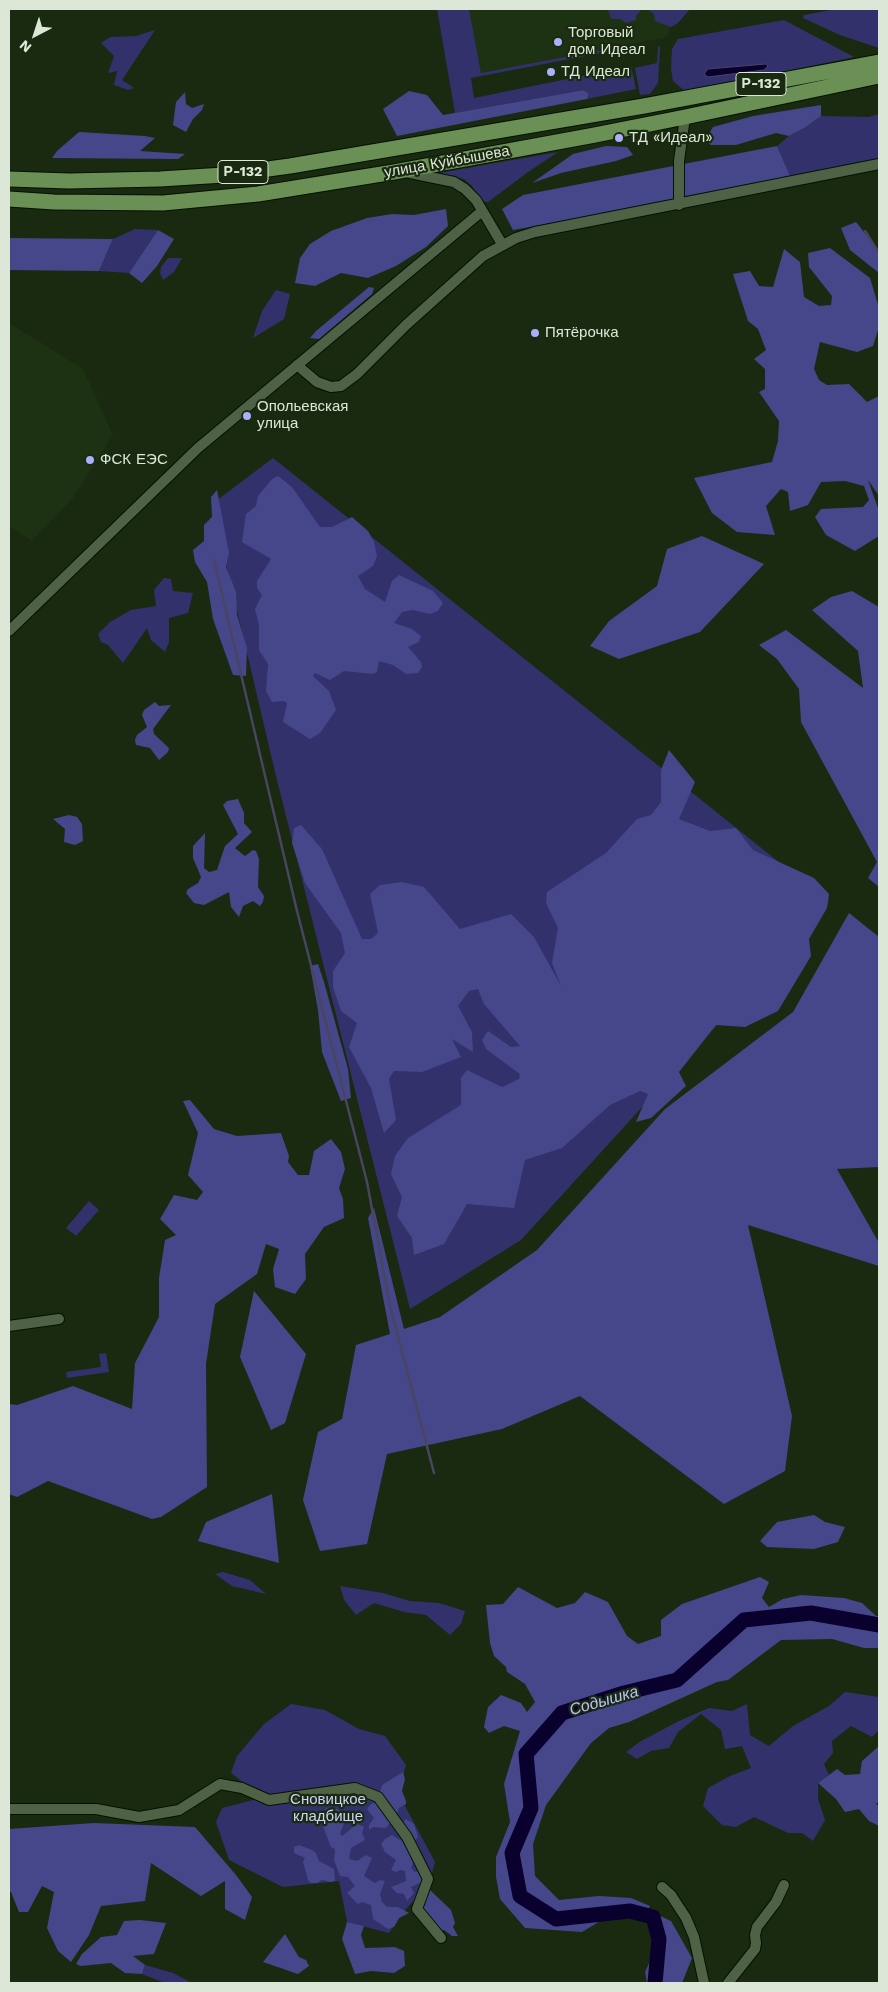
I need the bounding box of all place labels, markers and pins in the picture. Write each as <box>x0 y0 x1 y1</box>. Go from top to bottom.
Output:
place label: Торговый дом Идеал <box>568 24 645 59</box>
marker: Торговый дом Идеал <box>552 36 564 48</box>
place label: ТД Идеал <box>561 63 630 81</box>
marker: ТД Идеал <box>545 66 557 78</box>
place label: ТД «Идеал» <box>629 129 713 147</box>
marker: ТД «Идеал» <box>613 132 625 144</box>
place label: Пятёрочка <box>545 324 619 342</box>
marker: Пятёрочка <box>529 327 541 339</box>
place label: Опольевская улица <box>257 398 348 433</box>
marker: Опольевская улица <box>241 410 253 422</box>
place label: ФСК ЕЭС <box>100 451 168 469</box>
marker: ФСК ЕЭС <box>84 454 96 466</box>

